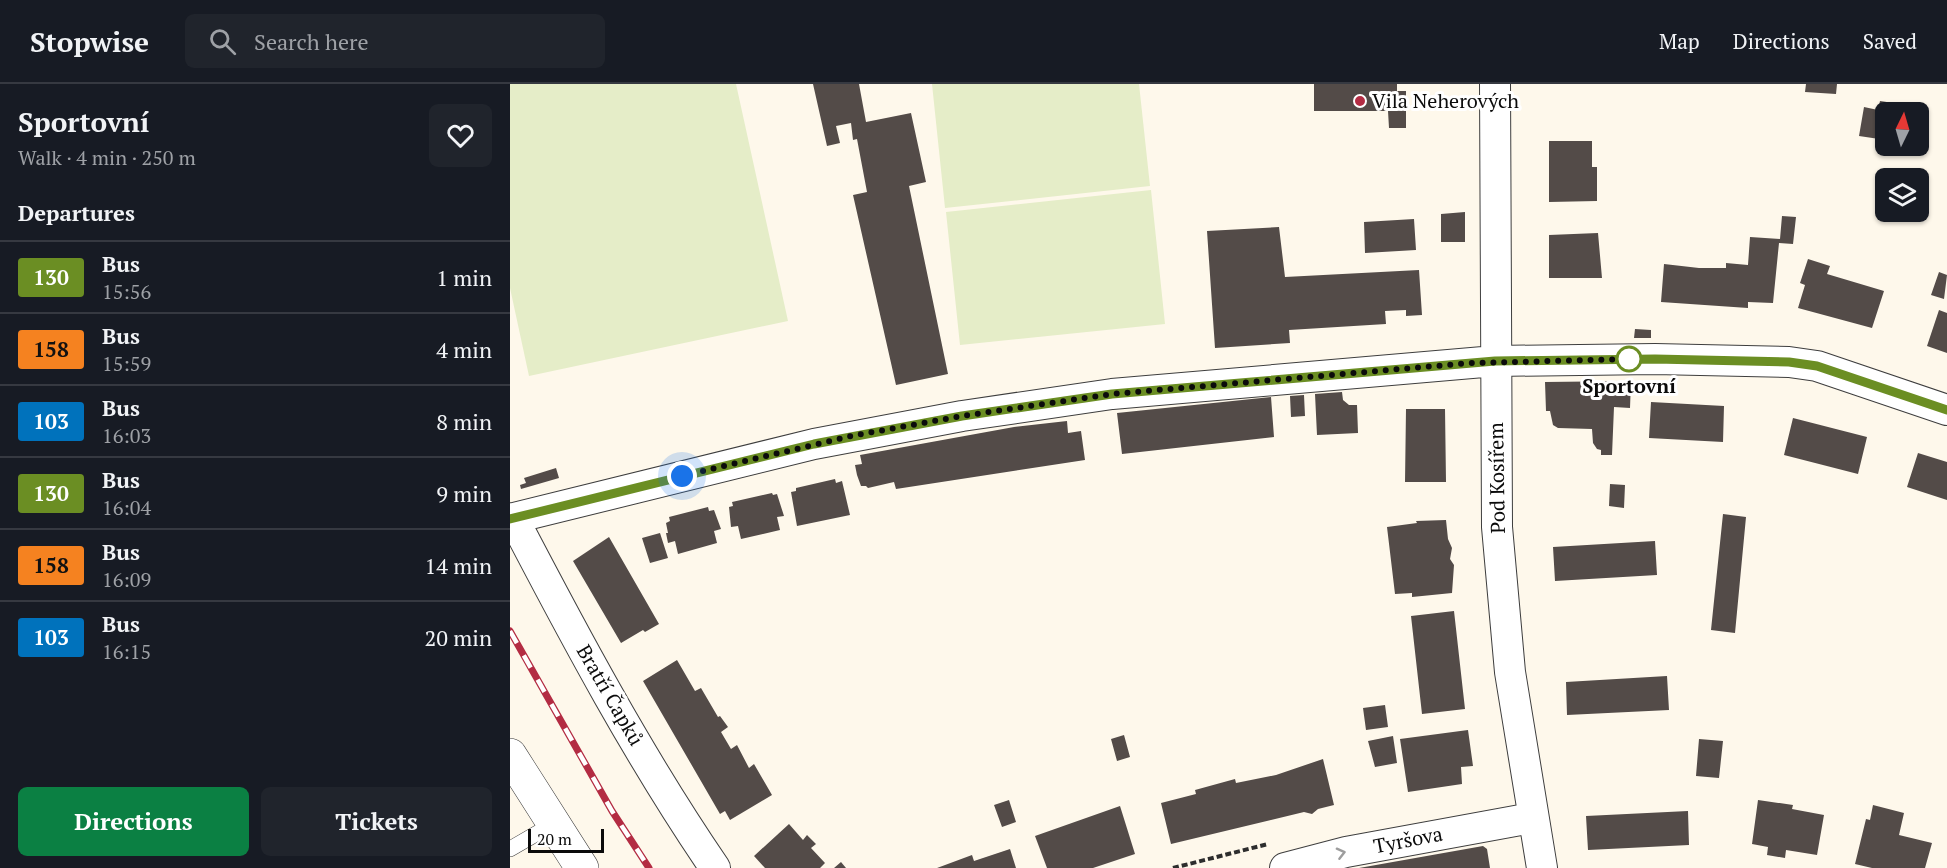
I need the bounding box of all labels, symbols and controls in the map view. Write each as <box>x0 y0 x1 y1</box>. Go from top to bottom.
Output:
search box <box>185 14 605 68</box>
text: Stopwise <box>30 23 149 60</box>
icon: search <box>206 25 239 58</box>
text: Search here <box>254 27 369 56</box>
text: Map <box>1659 27 1700 55</box>
text: Directions <box>1733 27 1830 55</box>
text: Saved <box>1863 27 1917 55</box>
place label: Vila Neherových <box>1372 87 1519 114</box>
marker: Vila Neherových <box>1353 94 1367 108</box>
north arrow <box>1875 102 1929 156</box>
map controls <box>1875 102 1929 222</box>
text: Sportovní <box>18 103 149 140</box>
button: heart <box>429 104 492 167</box>
text: Walk · 4 min · 250 m <box>18 144 196 171</box>
button: layers <box>1875 168 1929 222</box>
text: Departures <box>18 198 135 227</box>
text: Bus <box>102 249 140 278</box>
text: 130 <box>33 263 69 291</box>
text: 1 min <box>436 263 492 292</box>
text: 15:56 <box>102 278 151 305</box>
text: Bus <box>102 321 140 350</box>
text: 158 <box>33 335 69 363</box>
text: 4 min <box>436 335 492 364</box>
marker: Sportovní <box>1616 346 1642 372</box>
text: 15:59 <box>102 350 151 377</box>
place label: Sportovní <box>1582 372 1676 399</box>
text: Bus <box>102 393 140 422</box>
text: 103 <box>33 407 69 435</box>
text: 8 min <box>436 407 492 436</box>
text: 16:03 <box>102 422 151 449</box>
street label: Pod Kosířem <box>1482 422 1511 534</box>
your location <box>667 461 697 491</box>
text: Bus <box>102 465 140 494</box>
text: 130 <box>33 479 69 507</box>
text: 9 min <box>436 479 492 508</box>
text: 16:04 <box>102 494 151 521</box>
text: Bus <box>102 537 140 566</box>
text: 158 <box>33 551 69 579</box>
text: 14 min <box>425 551 492 580</box>
text: 16:09 <box>102 566 151 593</box>
text: Bus <box>102 609 140 638</box>
text: 103 <box>33 623 69 651</box>
text: 20 min <box>425 623 492 652</box>
text: 16:15 <box>102 638 151 665</box>
street label: Bratří Čapků <box>571 639 650 750</box>
button: Directions <box>18 787 249 856</box>
button: Tickets <box>261 787 492 856</box>
street label: Tyršova <box>1371 820 1445 859</box>
scale bar <box>528 826 604 854</box>
text: 20 m <box>537 828 572 850</box>
one-way arrow <box>1336 847 1346 860</box>

